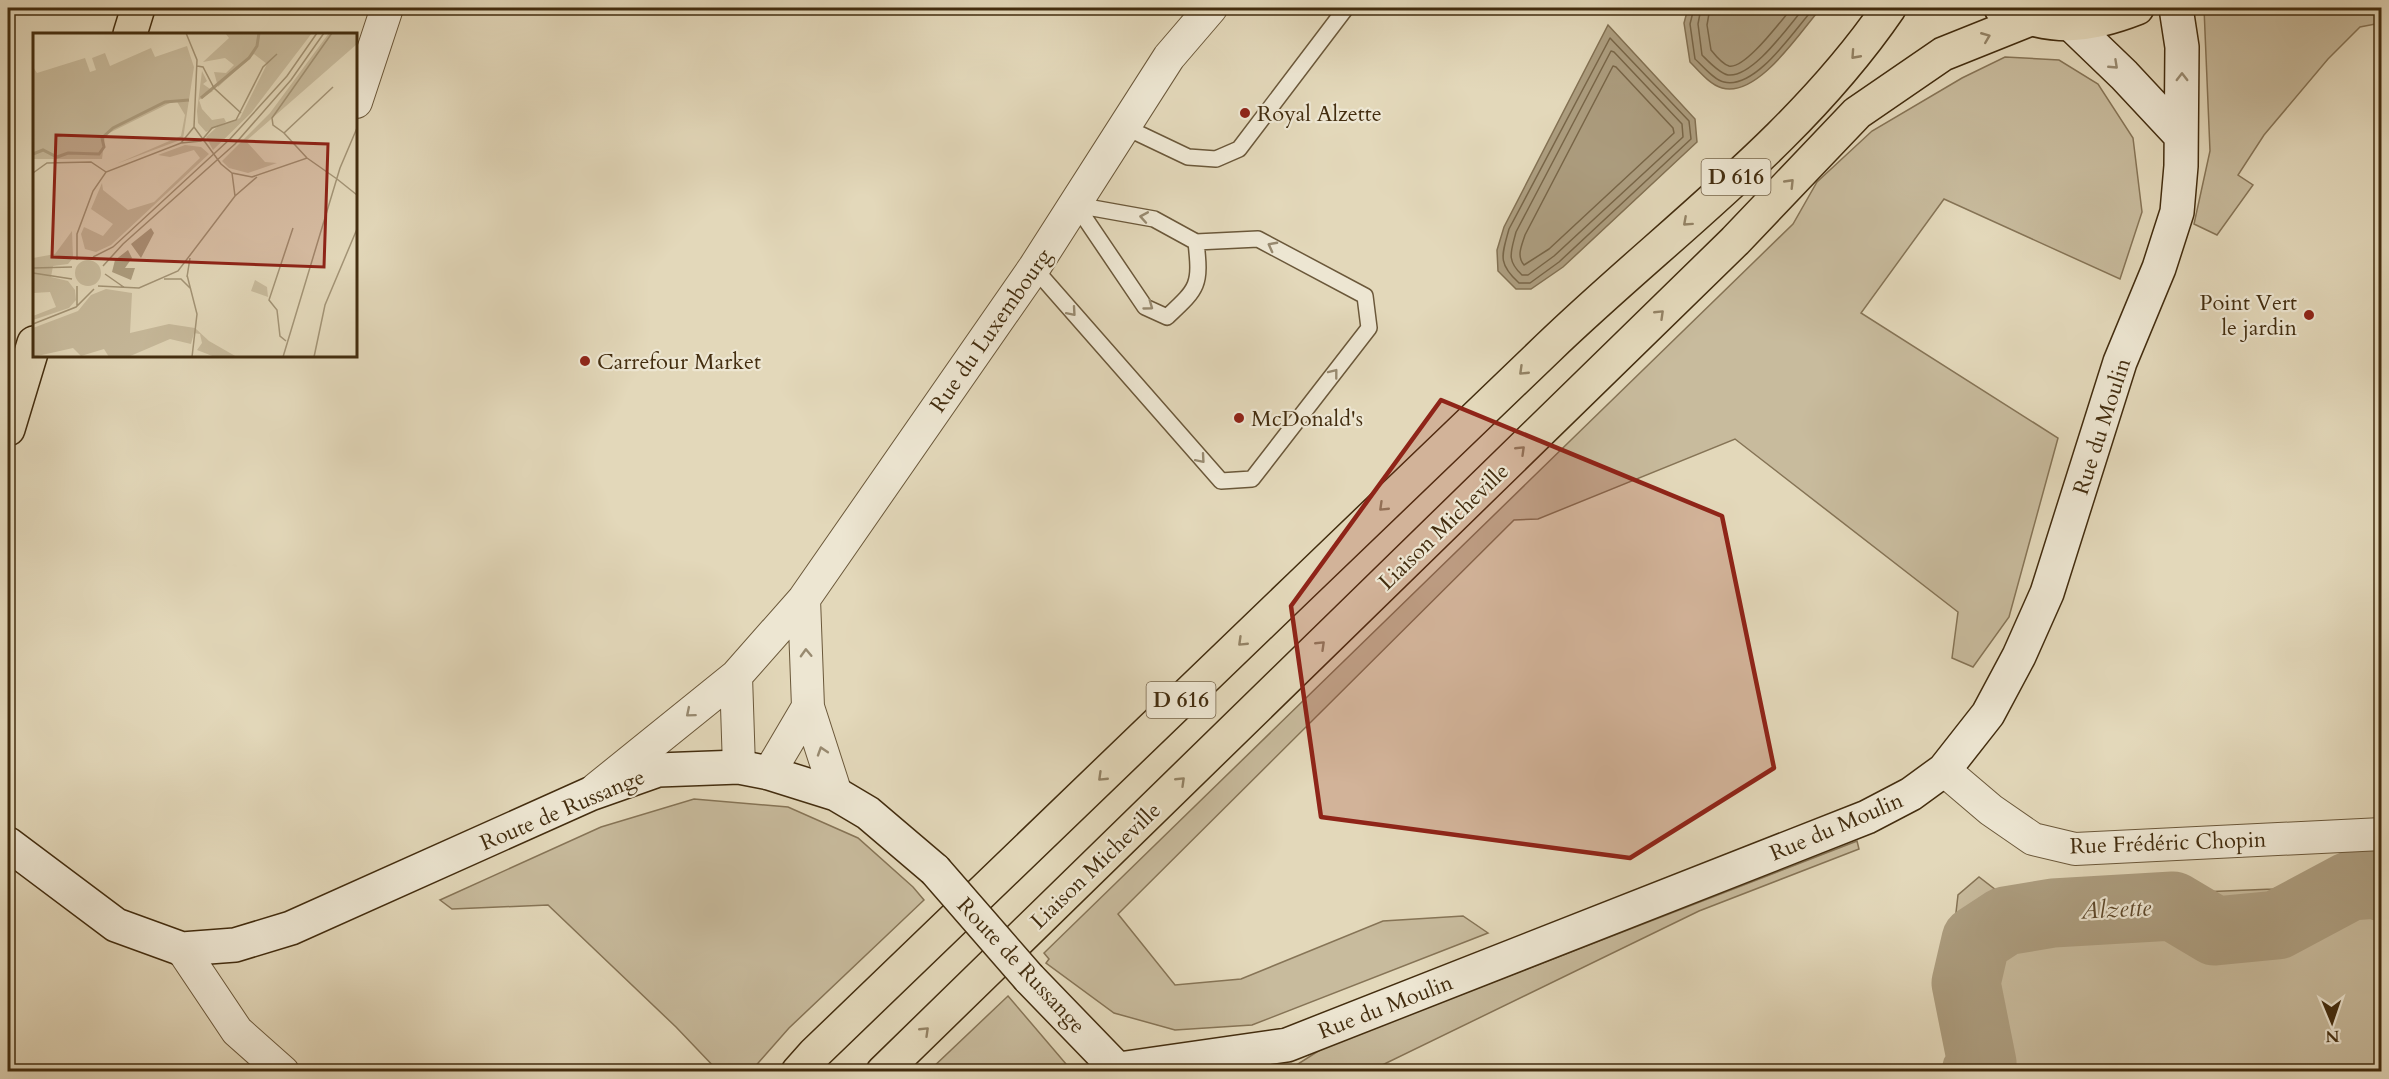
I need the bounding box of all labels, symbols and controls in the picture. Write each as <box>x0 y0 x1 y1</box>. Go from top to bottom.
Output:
one-way arrow <box>1979 32 1990 44</box>
inset map <box>33 33 357 357</box>
one-way arrow <box>1851 48 1862 59</box>
one-way arrow <box>2108 58 2118 69</box>
one-way arrow <box>2176 73 2188 82</box>
place label: Royal Alzette <box>1257 99 1382 129</box>
marker: Royal Alzette <box>1238 106 1252 120</box>
road number: D 616 <box>1702 159 1770 195</box>
one-way arrow <box>1783 179 1794 190</box>
one-way arrow <box>1139 211 1149 224</box>
one-way arrow <box>1683 215 1693 226</box>
street label: Rue du Luxembourg <box>923 242 1059 419</box>
one-way arrow <box>1267 242 1278 254</box>
place label: Point Vert le jardin <box>2199 288 2297 343</box>
one-way arrow <box>1142 299 1153 310</box>
one-way arrow <box>1065 305 1076 316</box>
marker: Point Vert le jardin <box>2302 308 2316 322</box>
one-way arrow <box>1654 310 1664 321</box>
place label: Carrefour Market <box>597 347 761 377</box>
marker: Carrefour Market <box>578 354 592 368</box>
street label: Rue du Moulin <box>2066 354 2138 498</box>
one-way arrow <box>1520 364 1531 375</box>
one-way arrow <box>1327 369 1338 380</box>
place label: McDonald's <box>1251 404 1363 434</box>
marker: McDonald's <box>1232 411 1246 425</box>
one-way arrow <box>1514 446 1524 457</box>
one-way arrow <box>1194 452 1205 462</box>
street label: Liaison Micheville <box>1372 457 1515 597</box>
one-way arrow <box>1379 499 1390 510</box>
one-way arrow <box>1238 635 1249 646</box>
one-way arrow <box>1313 641 1324 652</box>
one-way arrow <box>800 648 812 657</box>
road number: D 616 <box>1146 682 1216 718</box>
one-way arrow <box>686 706 697 717</box>
one-way arrow <box>817 746 829 757</box>
street label: Route de Russange <box>476 762 649 858</box>
one-way arrow <box>1098 770 1108 781</box>
one-way arrow <box>1175 777 1185 788</box>
street label: Rue du Moulin <box>1765 785 1908 868</box>
street label: Liaison Micheville <box>1024 796 1167 936</box>
street label: Rue Frédéric Chopin <box>2069 825 2267 861</box>
street label: Route de Russange <box>950 891 1092 1040</box>
water label: Alzette <box>2079 891 2153 928</box>
street label: Rue du Moulin <box>1314 967 1457 1046</box>
north arrow <box>2302 992 2362 1052</box>
text: N <box>2325 1025 2340 1047</box>
one-way arrow <box>917 1027 928 1038</box>

